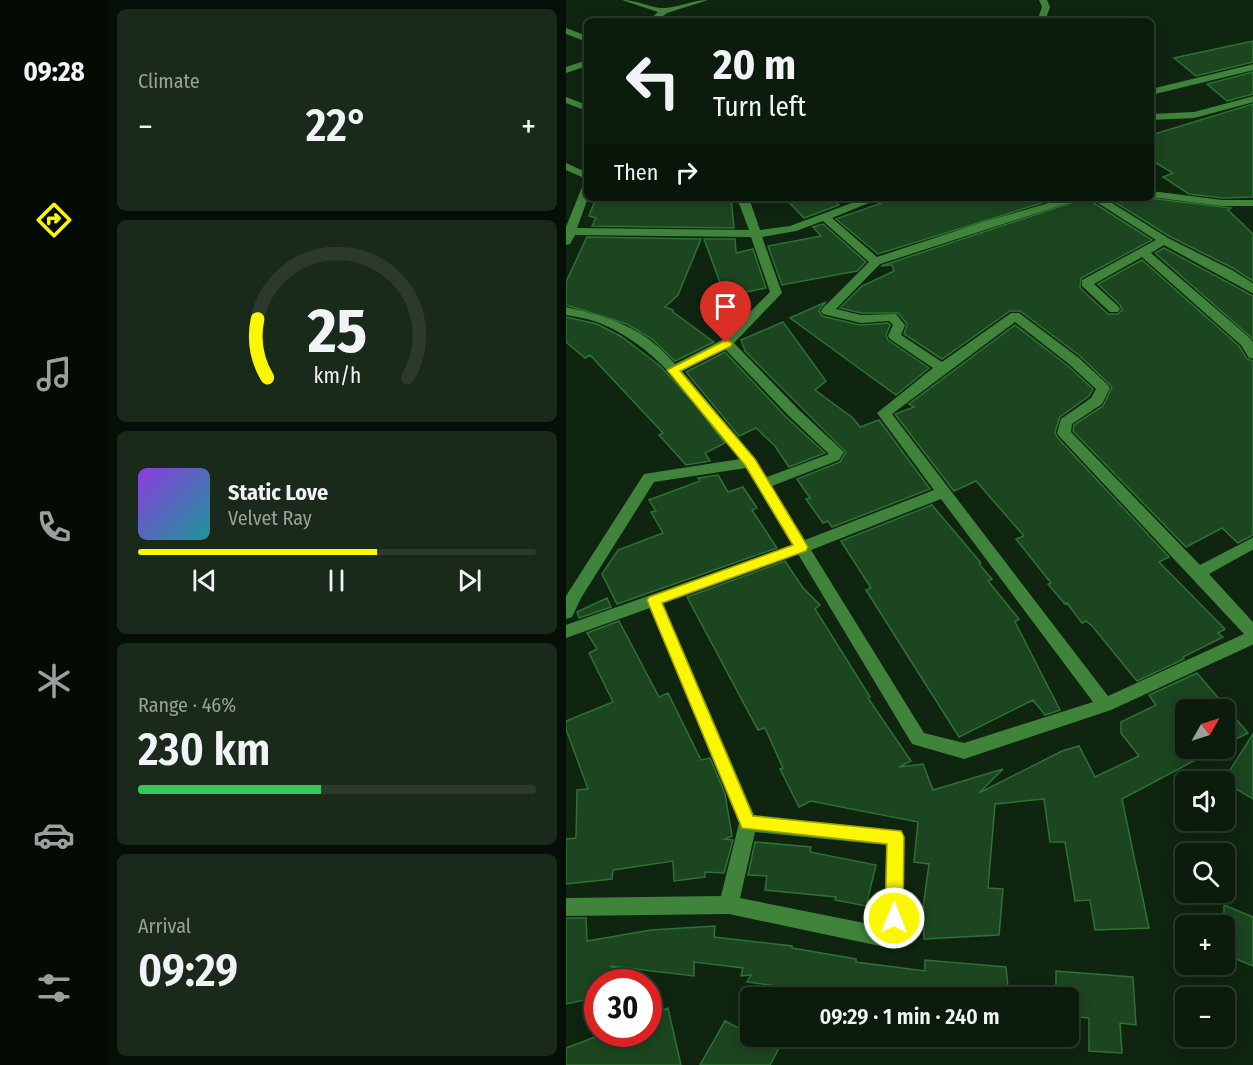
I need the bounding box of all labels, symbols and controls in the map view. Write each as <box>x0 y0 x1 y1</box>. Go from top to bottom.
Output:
text: 20 m <box>713 40 796 90</box>
icon: left <box>614 42 692 120</box>
text: 09:28 <box>23 56 85 88</box>
text: Climate <box>138 69 200 93</box>
text: Turn left <box>713 91 806 123</box>
text: 22° <box>306 99 368 153</box>
text: − <box>138 107 153 147</box>
text: + <box>521 107 536 147</box>
icon: right <box>670 156 703 189</box>
text: Then <box>614 159 658 186</box>
icon: directions <box>33 199 75 241</box>
pin <box>700 281 751 343</box>
icon: arrive <box>709 290 742 323</box>
text: 25 <box>306 294 367 369</box>
icon: music <box>33 353 75 395</box>
text: km/h <box>313 364 361 390</box>
text: Static Love <box>228 479 328 506</box>
icon: phone <box>33 506 75 548</box>
text: Velvet Ray <box>228 506 312 530</box>
icon: previous <box>188 564 221 597</box>
icon: pause <box>320 564 353 597</box>
icon: next <box>453 564 486 597</box>
icon: climate <box>33 660 75 702</box>
text: Range · 46% <box>138 693 236 717</box>
north arrow <box>1175 699 1235 759</box>
map controls <box>1175 699 1235 1047</box>
text: 230 km <box>138 723 270 777</box>
button: sound <box>1175 771 1235 831</box>
icon: car <box>33 814 75 856</box>
button: search <box>1175 843 1235 903</box>
position arrow <box>862 886 926 950</box>
text: Arrival <box>138 914 191 938</box>
button: + <box>1175 915 1235 975</box>
text: 09:29 <box>138 944 238 998</box>
icon: filters <box>33 967 75 1009</box>
speed limit sign: 30 <box>584 969 662 1047</box>
button: − <box>1175 987 1235 1047</box>
text: 09:29 · 1 min · 240 m <box>819 1003 1000 1030</box>

